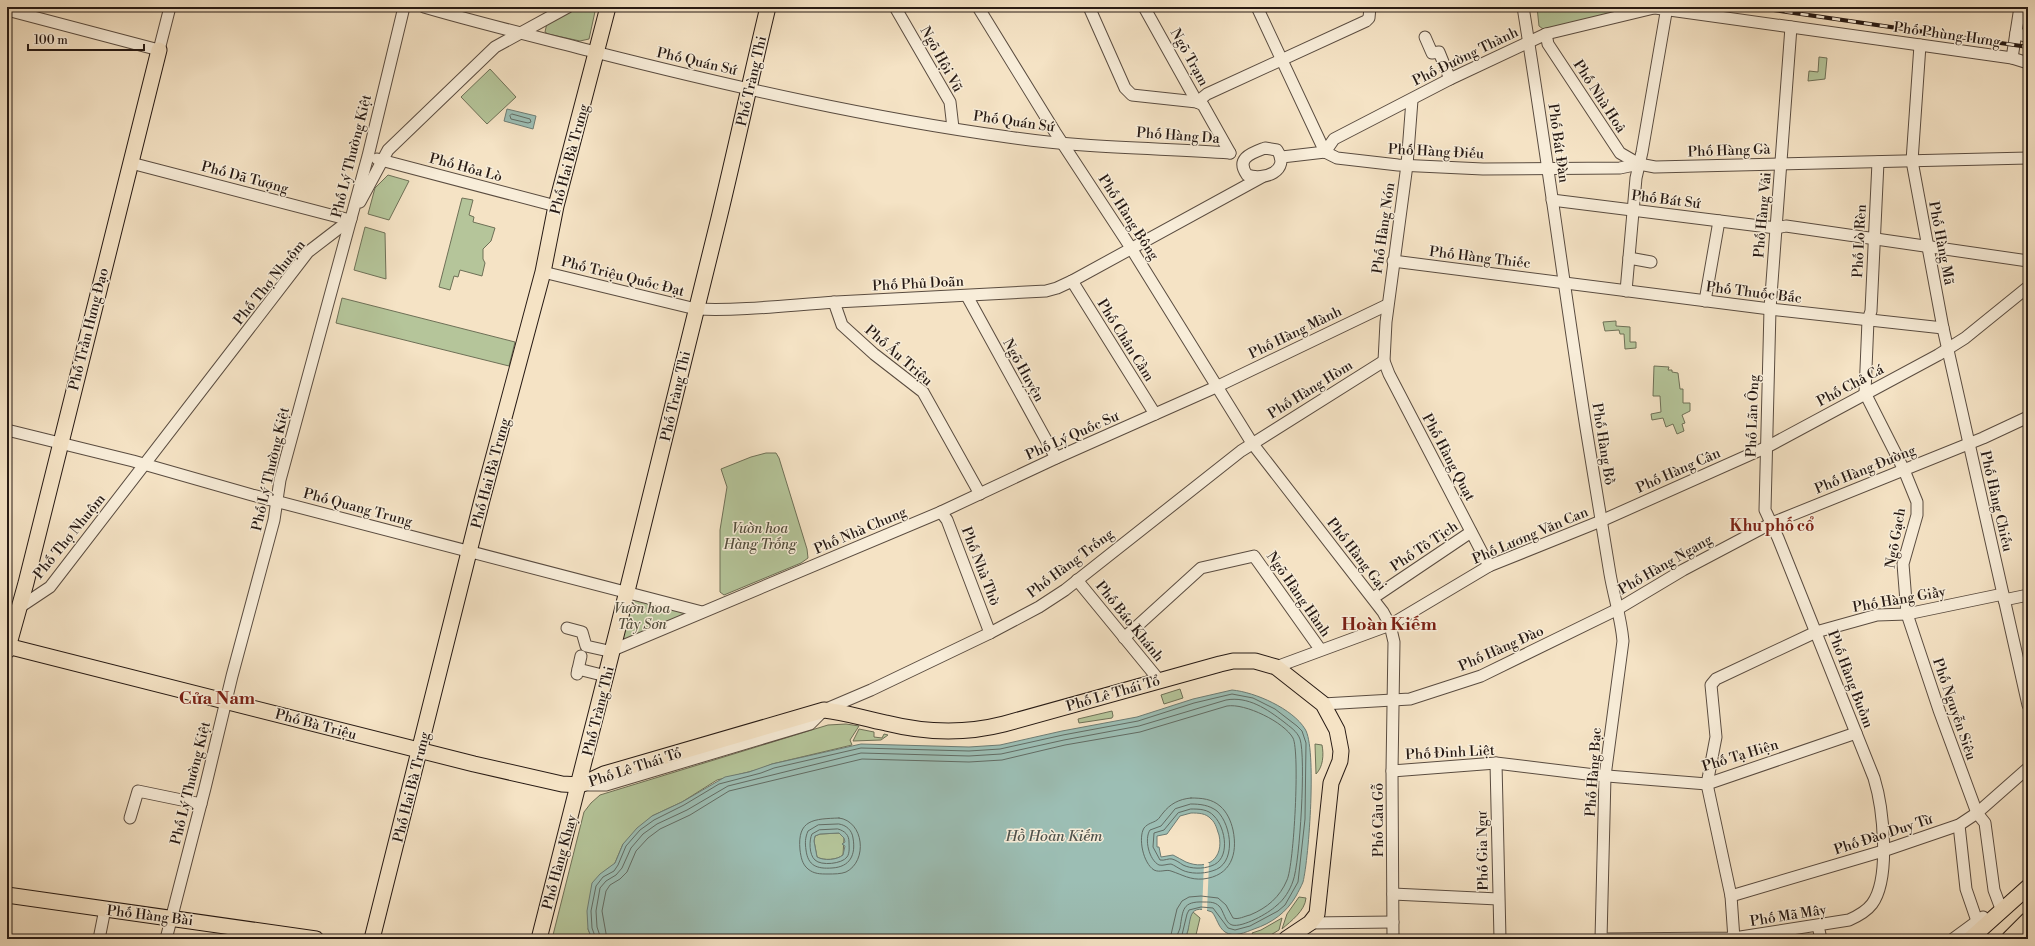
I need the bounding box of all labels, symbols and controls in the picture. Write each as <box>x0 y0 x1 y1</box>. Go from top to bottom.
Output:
street label: Phố Phùng Hưng <box>1892 19 2002 52</box>
street label: Phố Đường Thành <box>1410 23 1522 90</box>
street label: Ngõ Hội Vũ <box>916 24 967 95</box>
scale bar <box>28 26 144 52</box>
street label: Ngõ Trạm <box>1166 26 1212 89</box>
text: 100 m <box>34 33 68 48</box>
street label: Phố Tràng Thi <box>733 34 771 128</box>
street label: Phố Quán Sứ <box>655 44 740 80</box>
street label: Phố Nhà Hoả <box>1569 57 1630 137</box>
street label: Phố Lý Thường Kiệt <box>328 93 376 220</box>
street label: Phố Hai Bà Trưng <box>547 101 594 216</box>
street label: Phố Bát Đàn <box>1544 102 1573 185</box>
street label: Phố Quán Sứ <box>972 107 1057 137</box>
street label: Phố Hàng Da <box>1136 124 1221 148</box>
street label: Phố Hàng Điếu <box>1388 140 1484 163</box>
street label: Phố Hàng Gà <box>1687 141 1772 161</box>
street label: Phố Hỏa Lò <box>427 150 504 186</box>
street label: Phố Dã Tượng <box>199 158 291 198</box>
street label: Phố Hàng Bông <box>1094 171 1163 264</box>
street label: Phố Hàng Vải <box>1750 171 1776 259</box>
street label: Phố Hàng Nón <box>1369 181 1399 275</box>
street label: Phố Bát Sứ <box>1630 187 1702 213</box>
street label: Phố Hàng Mã <box>1924 200 1958 287</box>
street label: Phố Lò Rèn <box>1849 203 1871 278</box>
street label: Phố Thợ Nhuộm <box>230 236 310 329</box>
street label: Phố Hàng Thiếc <box>1428 243 1532 273</box>
street label: Phố Triệu Quốc Đạt <box>559 253 686 301</box>
street label: Phố Trần Hưng Đạo <box>65 266 113 392</box>
street label: Phố Phủ Doãn <box>872 273 965 295</box>
street label: Phố Thuốc Bắc <box>1705 278 1803 308</box>
street label: Phố Chân Cầm <box>1093 296 1158 385</box>
street label: Phố Hàng Mành <box>1246 302 1346 363</box>
street label: Phố Ấu Triệu <box>861 318 939 390</box>
street label: Ngõ Huyện <box>998 336 1048 406</box>
street label: Phố Tràng Thi <box>657 349 695 443</box>
street label: Phố Hàng Hòm <box>1265 357 1356 423</box>
street label: Phố Chả Cá <box>1814 360 1888 411</box>
street label: Phố Lãn Ông <box>1741 374 1763 458</box>
street label: Phố Hàng Bồ <box>1588 402 1618 487</box>
street label: Phố Lý Thường Kiệt <box>248 406 294 533</box>
street label: Phố Lý Quốc Sư <box>1023 407 1123 464</box>
street label: Phố Hàng Quạt <box>1418 411 1479 504</box>
street label: Phố Hai Bà Trưng <box>468 415 515 530</box>
street label: Phố Hàng Đường <box>1812 441 1919 498</box>
street label: Phố Hàng Cân <box>1633 444 1724 498</box>
street label: Phố Hàng Chiếu <box>1976 449 2016 553</box>
street label: Phố Quang Trung <box>301 485 415 531</box>
street label: Phố Thợ Nhuộm <box>30 490 110 583</box>
street label: Phố Nhà Chung <box>811 503 910 559</box>
street label: Phố Lương Văn Can <box>1470 503 1592 569</box>
street label: Ngõ Gạch <box>1882 506 1910 570</box>
street label: Phố Hàng Gai <box>1322 515 1390 595</box>
district label: Khu phố cổ <box>1729 516 1815 536</box>
street label: Phố Tô Tịch <box>1387 517 1462 576</box>
park label: Vườn hoa Hàng Trống <box>723 520 797 554</box>
street label: Phố Nhà Thờ <box>957 524 1003 609</box>
street label: Phố Hàng Trống <box>1024 525 1118 602</box>
street label: Phố Hàng Ngang <box>1615 530 1716 599</box>
street label: Ngõ Hàng Hành <box>1262 548 1335 641</box>
street label: Phố Báo Khánh <box>1091 578 1168 666</box>
street label: Phố Hàng Giầy <box>1851 583 1947 617</box>
park label: Vườn hoa Tây Sơn <box>614 600 670 634</box>
district label: Hoàn Kiếm <box>1341 613 1437 636</box>
street label: Phố Hàng Đào <box>1456 622 1547 676</box>
street label: Phố Hàng Buồm <box>1823 628 1877 731</box>
street label: Phố Nguyễn Siêu <box>1928 656 1980 763</box>
street label: Phố Tràng Thi <box>579 664 619 758</box>
street label: Phố Lê Thái Tổ <box>1064 672 1162 716</box>
district label: Cửa Nam <box>179 687 256 710</box>
street label: Phố Bà Triệu <box>273 705 359 745</box>
street label: Phố Lý Thường Kiệt <box>167 720 215 847</box>
street label: Phố Hàng Bạc <box>1582 727 1606 817</box>
street label: Phố Hai Bà Trưng <box>390 729 435 845</box>
street label: Phố Tạ Hiện <box>1700 736 1781 776</box>
street label: Phố Đinh Liệt <box>1405 742 1495 764</box>
street label: Phố Lê Thái Tổ <box>586 744 684 791</box>
street label: Phố Cầu Gỗ <box>1370 783 1388 857</box>
street label: Phố Gia Ngư <box>1473 810 1493 891</box>
street label: Phố Đào Duy Từ <box>1832 810 1936 859</box>
street label: Phố Hàng Khay <box>539 813 581 912</box>
water label: Hồ Hoàn Kiếm <box>1005 827 1103 846</box>
street label: Phố Mã Mây <box>1749 901 1828 931</box>
street label: Phố Hàng Bài <box>106 902 195 930</box>

